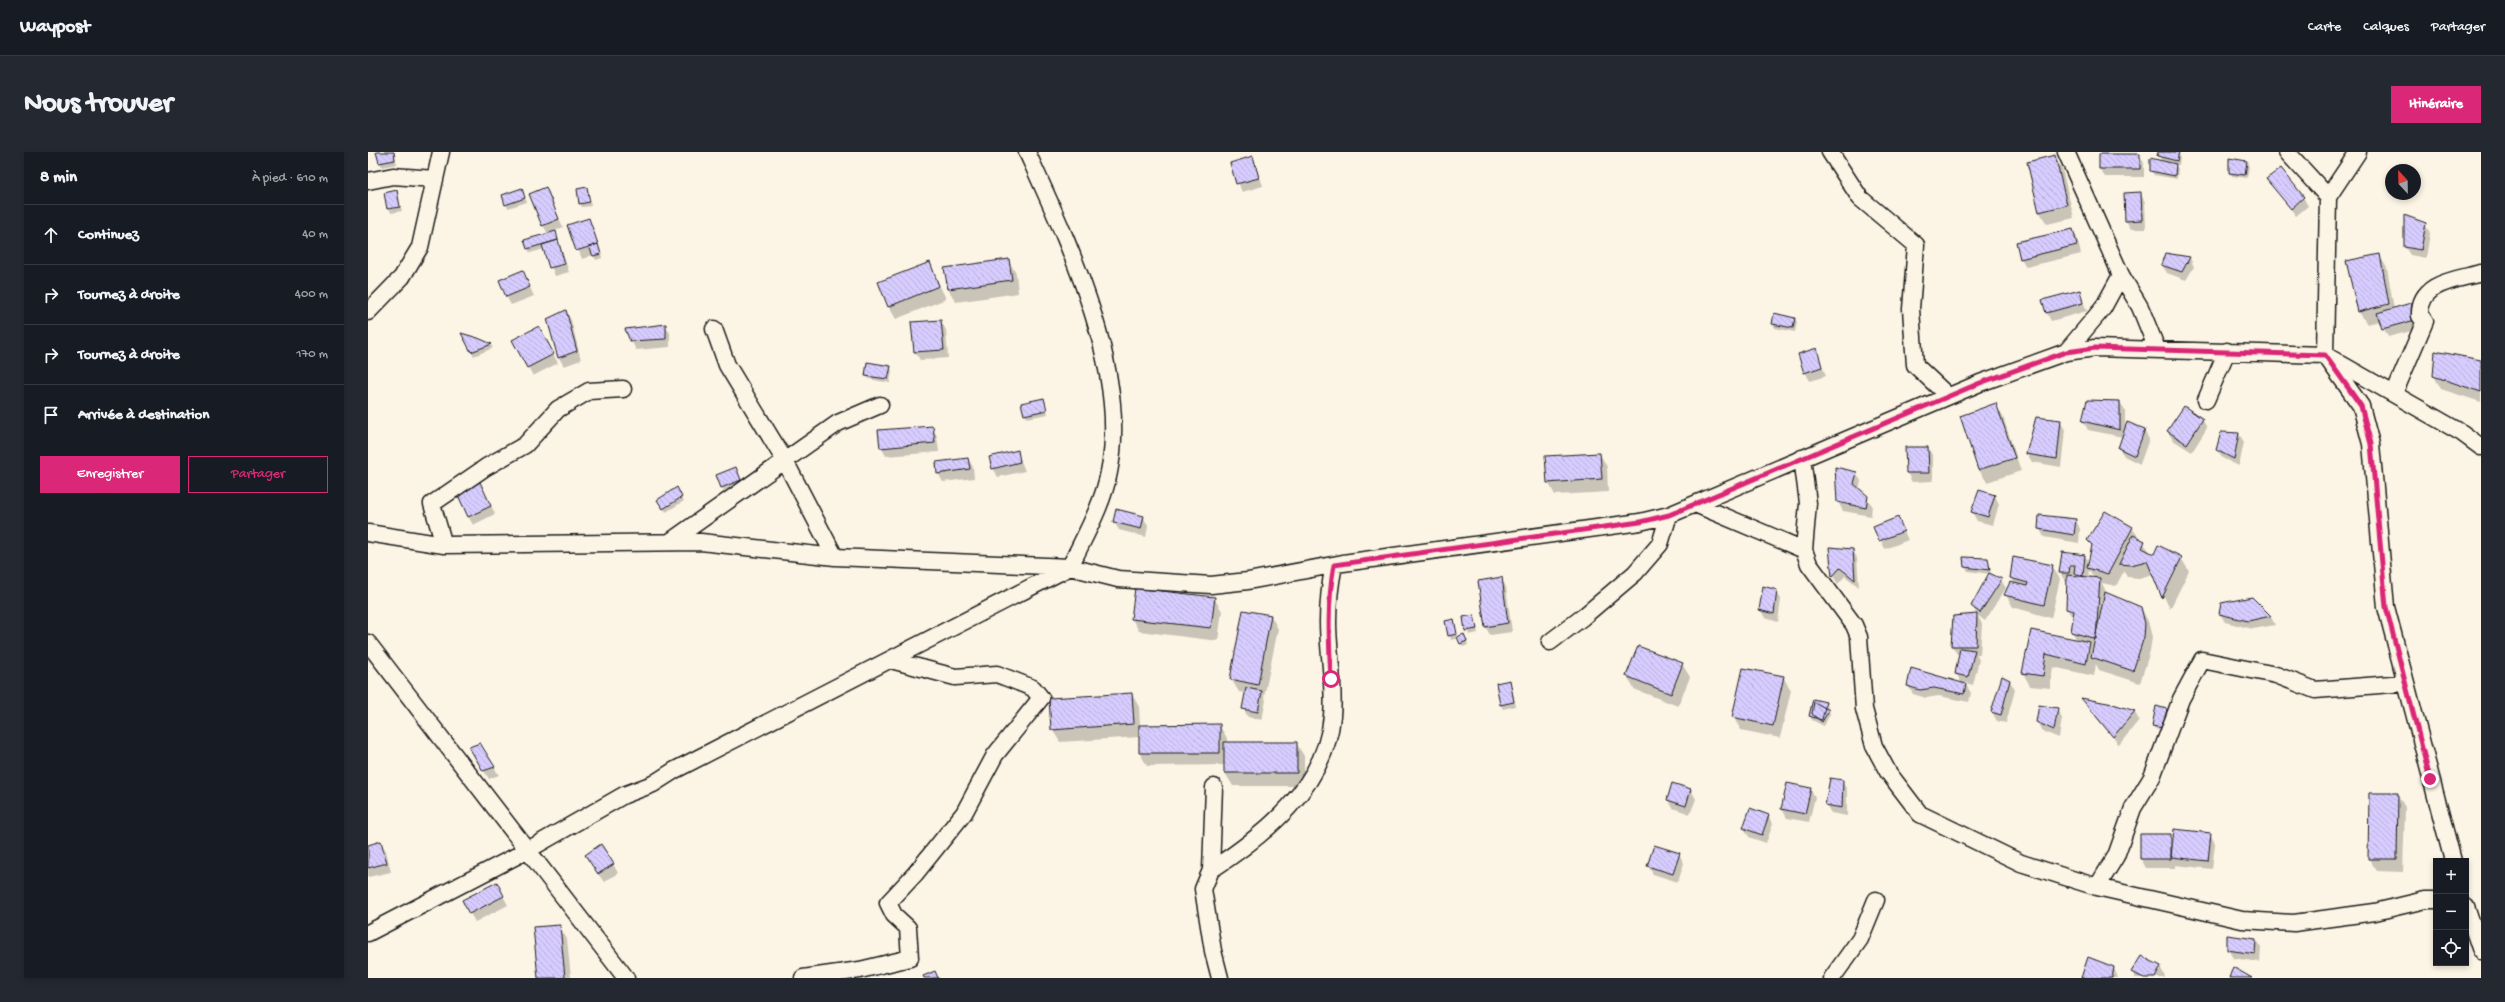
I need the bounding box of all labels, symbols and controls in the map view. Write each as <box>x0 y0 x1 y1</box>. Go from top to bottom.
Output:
text: Waypost <box>20 16 90 39</box>
text: Carte <box>2308 19 2341 36</box>
text: Calques <box>2363 19 2409 36</box>
text: Partager <box>2431 19 2485 36</box>
button: Itinéraire <box>2391 86 2481 123</box>
text: Nous trouver <box>24 88 173 121</box>
north arrow <box>2385 164 2421 200</box>
text: 8 min <box>40 168 77 188</box>
text: À pied · 610 m <box>252 171 328 186</box>
icon: ahead <box>40 224 62 246</box>
text: Continuez <box>78 226 139 244</box>
text: 40 m <box>302 227 328 242</box>
icon: right <box>40 284 62 306</box>
text: Tournez à droite <box>78 286 180 304</box>
text: 400 m <box>295 287 328 302</box>
icon: right <box>40 344 62 366</box>
text: Tournez à droite <box>78 346 180 364</box>
text: 170 m <box>296 347 328 362</box>
icon: arrive <box>40 404 62 426</box>
text: Arrivée à destination <box>78 406 209 424</box>
button: Enregistrer <box>40 456 180 493</box>
button: Partager <box>188 456 328 493</box>
route start <box>1322 670 1340 688</box>
route end <box>2421 770 2439 788</box>
map controls <box>2433 858 2469 966</box>
button: + <box>2433 858 2469 894</box>
button: − <box>2433 894 2469 930</box>
button: locate <box>2433 930 2469 966</box>

